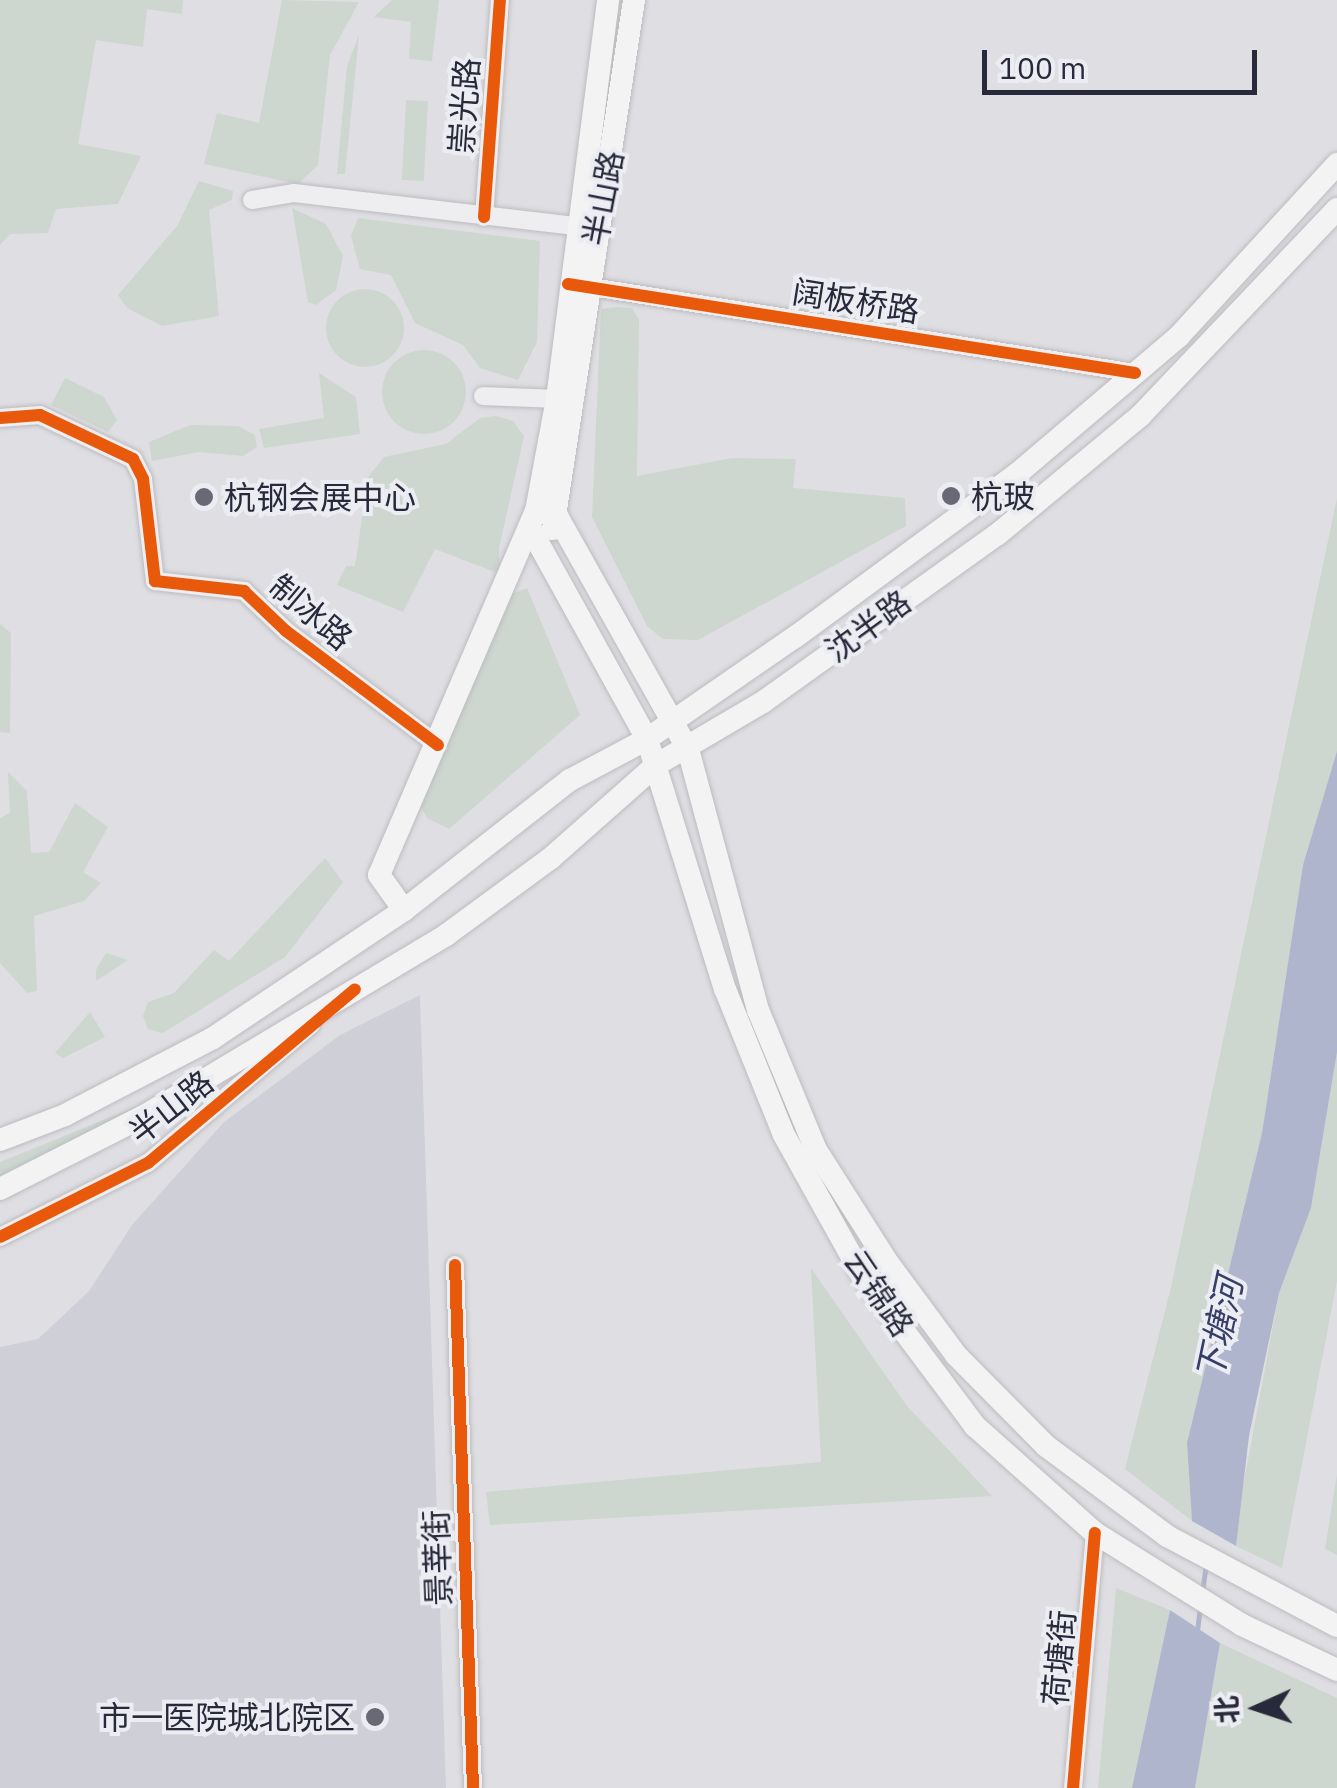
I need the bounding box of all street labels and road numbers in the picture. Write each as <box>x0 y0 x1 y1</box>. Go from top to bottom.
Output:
street label: 崇光路 <box>441 57 487 155</box>
street label: 半山路 <box>575 147 631 249</box>
street label: 阔板桥路 <box>790 272 922 330</box>
street label: 制冰路 <box>262 566 360 658</box>
street label: 沈半路 <box>818 582 918 670</box>
street label: 半山路 <box>121 1062 221 1152</box>
street label: 云锦路 <box>836 1242 922 1344</box>
street label: 景莘街 <box>416 1509 458 1607</box>
street label: 荷塘街 <box>1036 1609 1082 1707</box>

